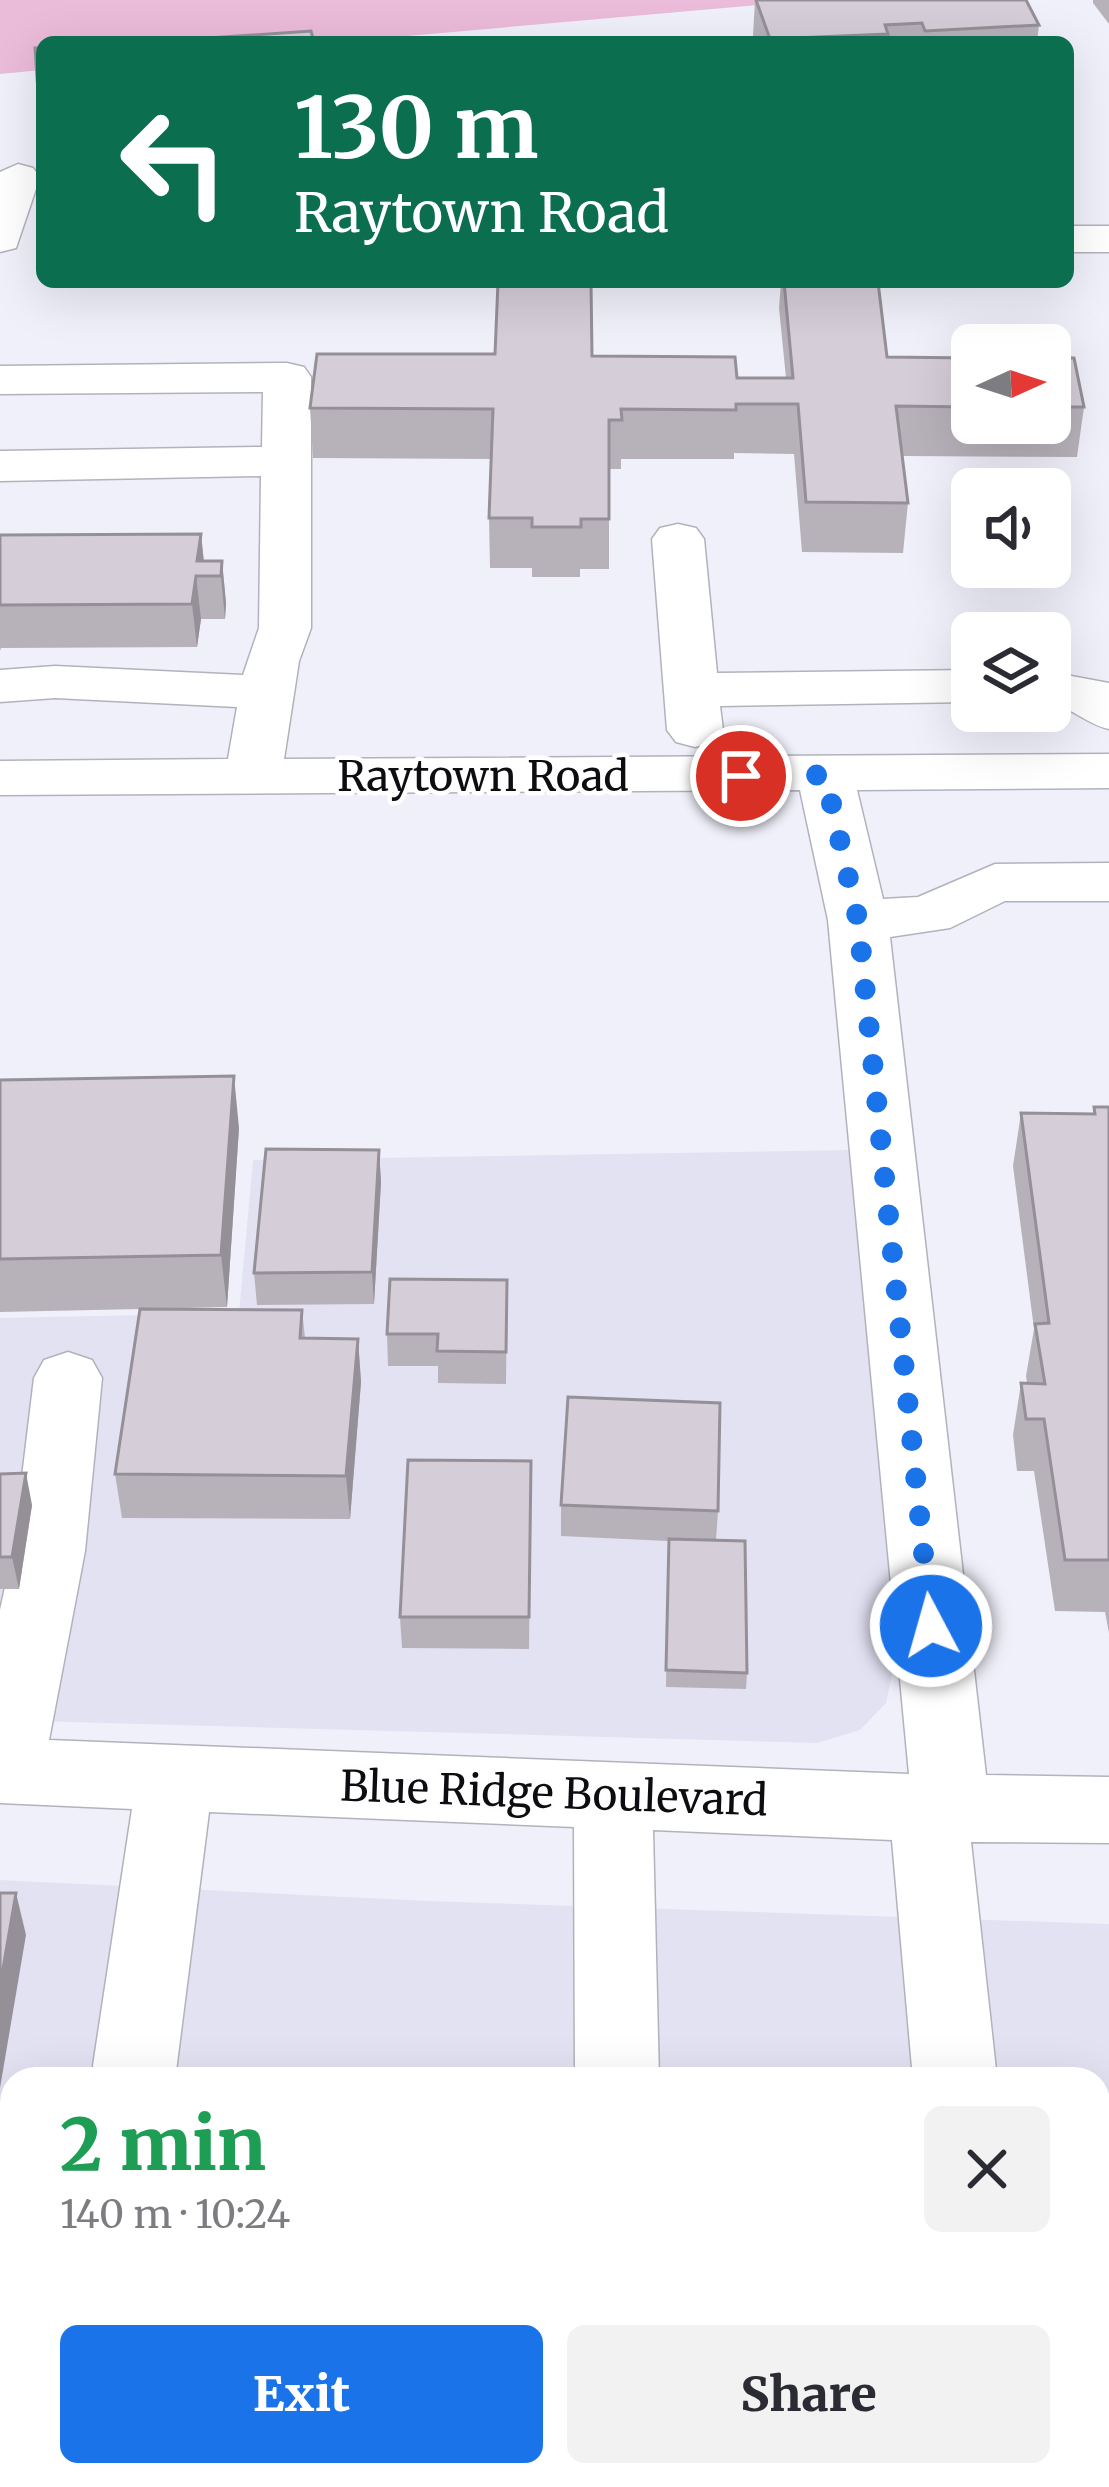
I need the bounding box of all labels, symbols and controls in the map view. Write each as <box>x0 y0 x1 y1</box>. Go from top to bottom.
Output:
text: 130 m <box>294 75 538 181</box>
icon: left <box>96 84 252 240</box>
text: Raytown Road <box>294 179 669 247</box>
north arrow <box>951 324 1071 444</box>
map controls <box>951 324 1071 732</box>
button: sound <box>951 468 1071 588</box>
button: layers <box>951 612 1071 732</box>
pin <box>690 725 792 827</box>
icon: arrive <box>708 743 774 809</box>
street label: Raytown Road <box>337 750 629 802</box>
position arrow <box>868 1563 994 1689</box>
street label: Blue Ridge Boulevard <box>339 1760 769 1827</box>
text: 2 min <box>60 2099 266 2190</box>
button: close <box>924 2106 1050 2232</box>
text: 140 m · 10:24 <box>60 2190 290 2239</box>
button: Exit <box>60 2325 543 2463</box>
button: Share <box>567 2325 1050 2463</box>

